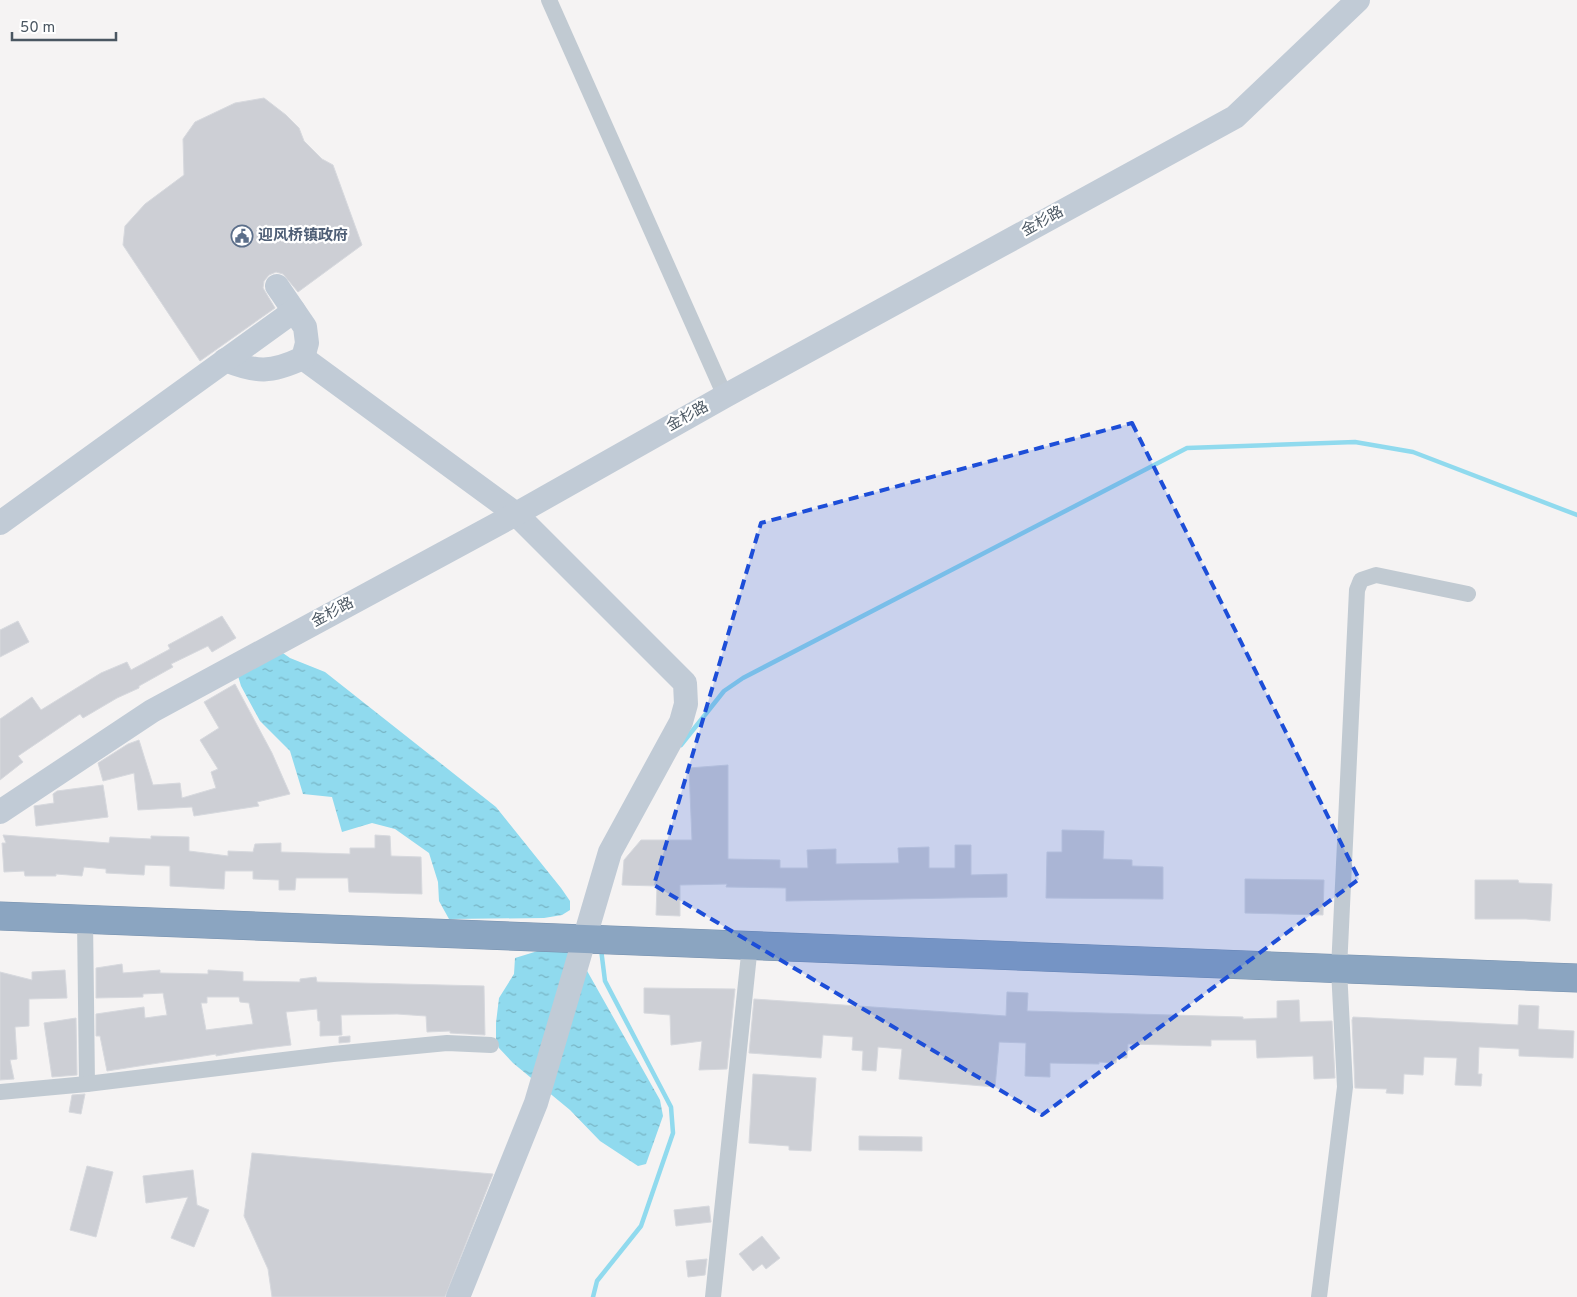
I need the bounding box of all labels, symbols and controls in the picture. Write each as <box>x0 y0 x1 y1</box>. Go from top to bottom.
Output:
scale bar <box>12 10 116 42</box>
text: 50 m <box>20 19 55 38</box>
street label: 金杉路 <box>1019 203 1067 241</box>
public building icon: 迎风桥镇政府 <box>230 224 254 248</box>
place label: 迎风桥镇政府 <box>258 226 348 246</box>
street label: 金杉路 <box>664 398 712 436</box>
street label: 金杉路 <box>309 594 357 632</box>

